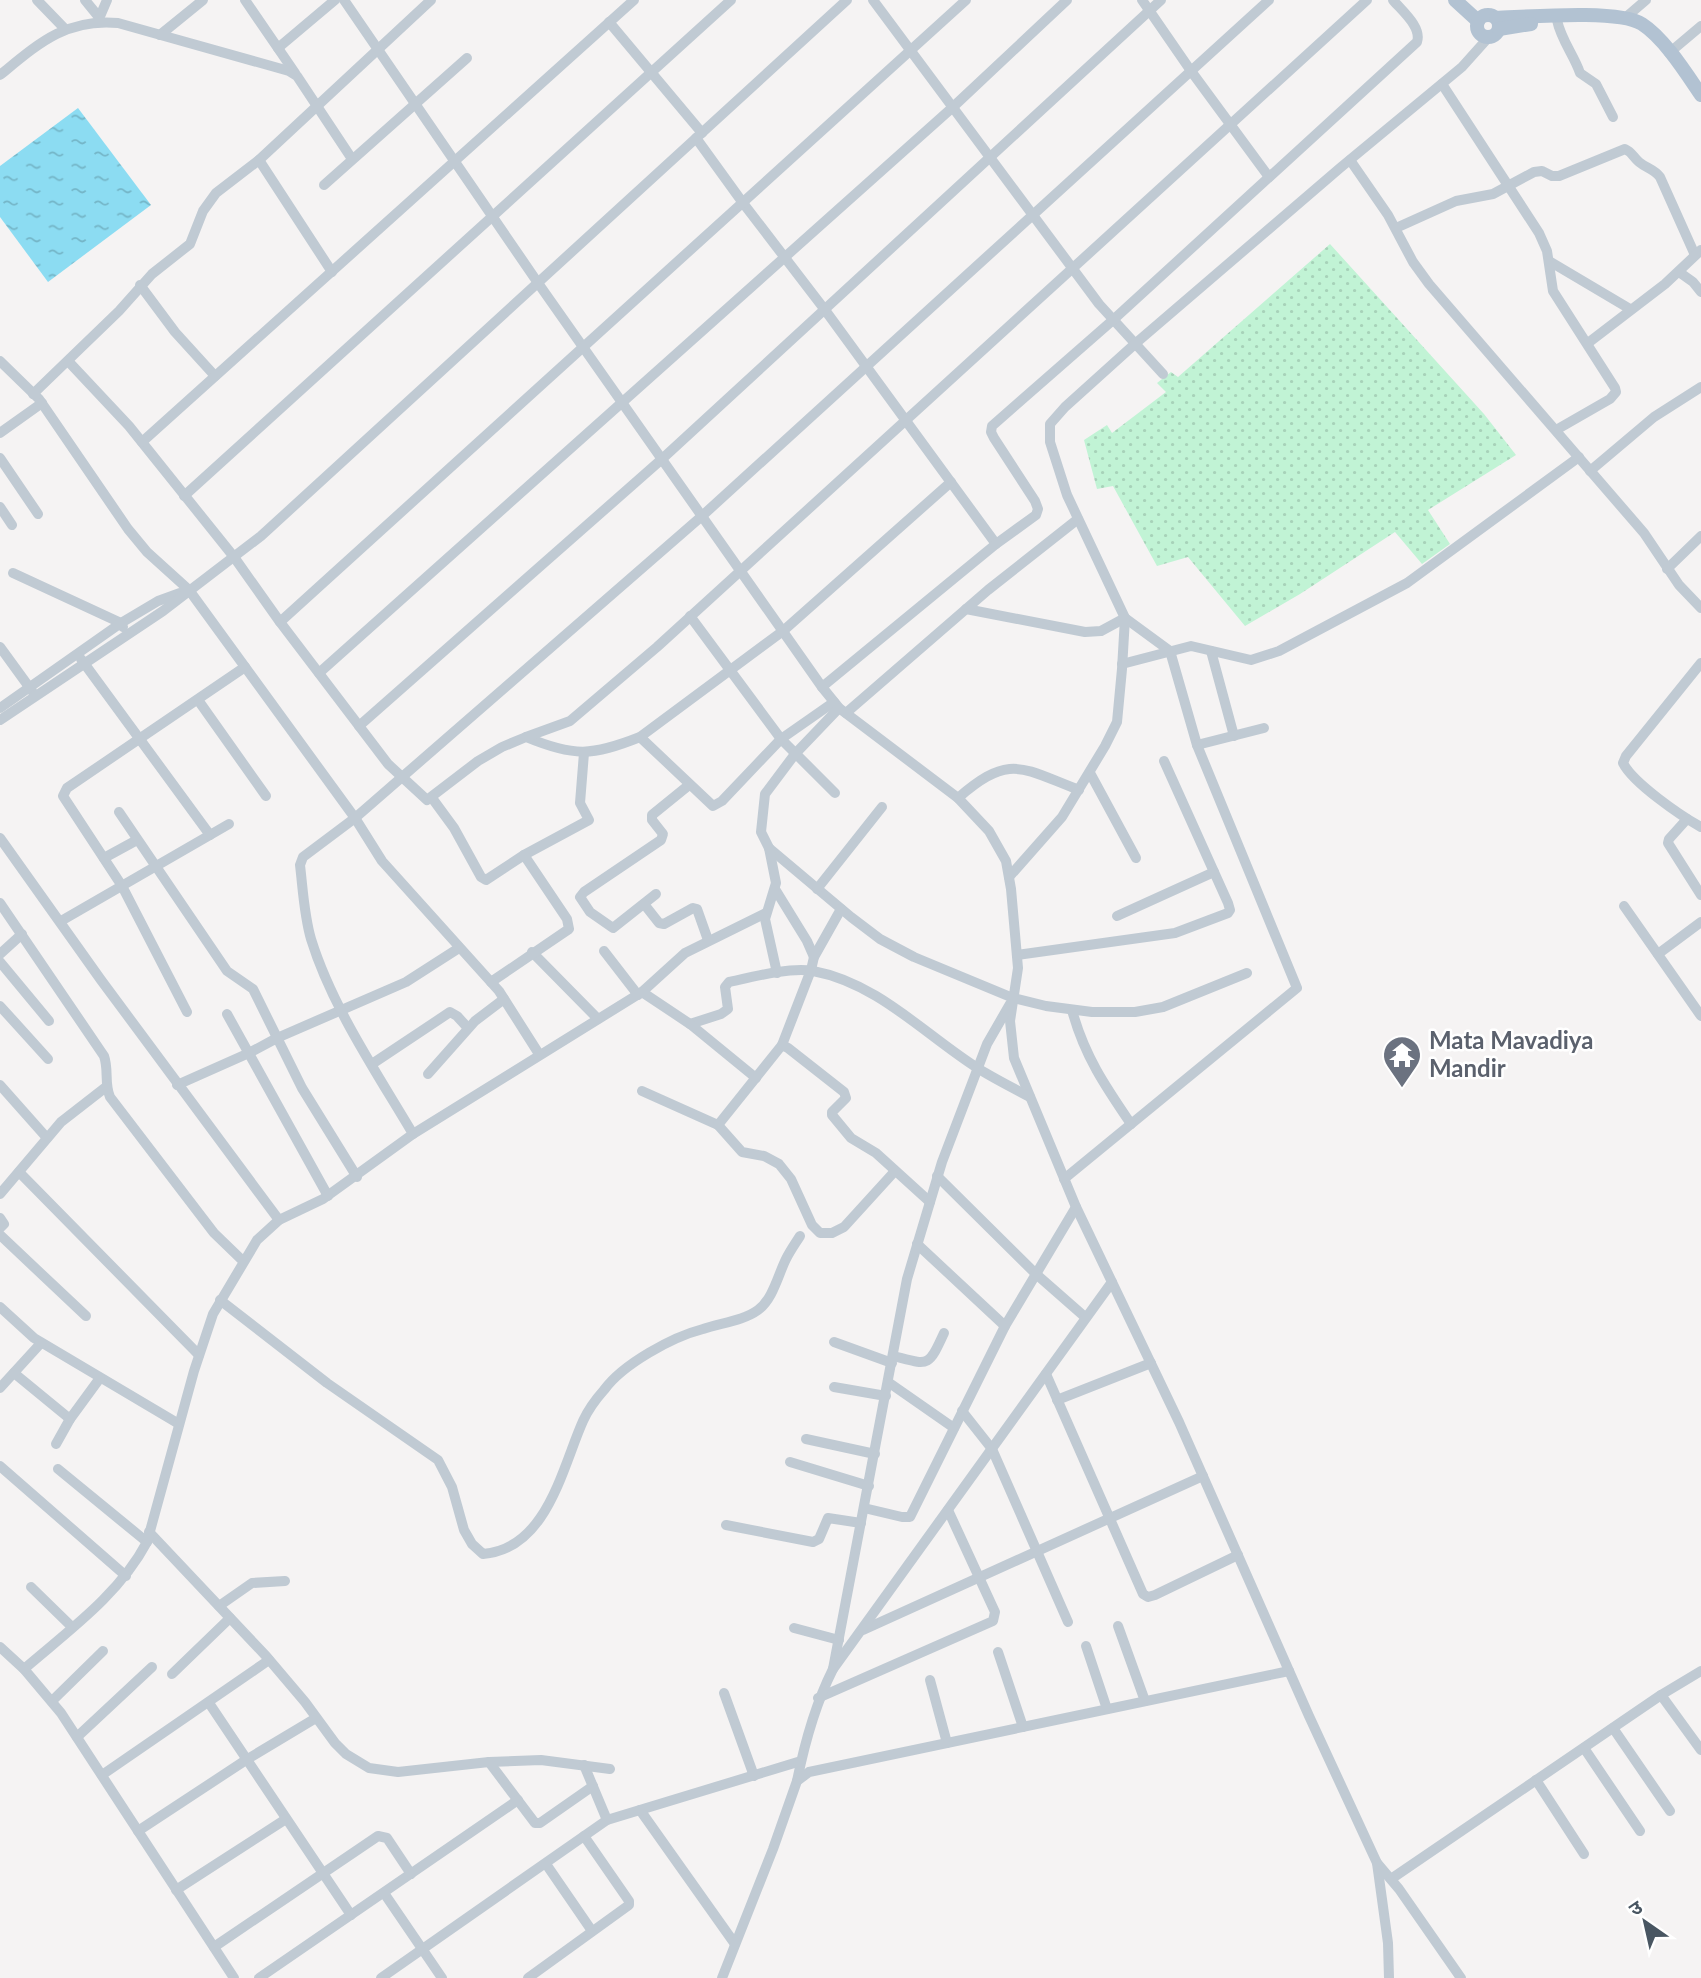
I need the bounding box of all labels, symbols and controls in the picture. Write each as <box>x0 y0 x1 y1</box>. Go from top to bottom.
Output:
place label: Mata Mavadiya Mandir <box>1429 1025 1593 1082</box>
temple icon: Mata Mavadiya Mandir <box>1381 1034 1423 1089</box>
north arrow <box>1610 1887 1680 1957</box>
text: उ <box>1624 1894 1647 1920</box>

